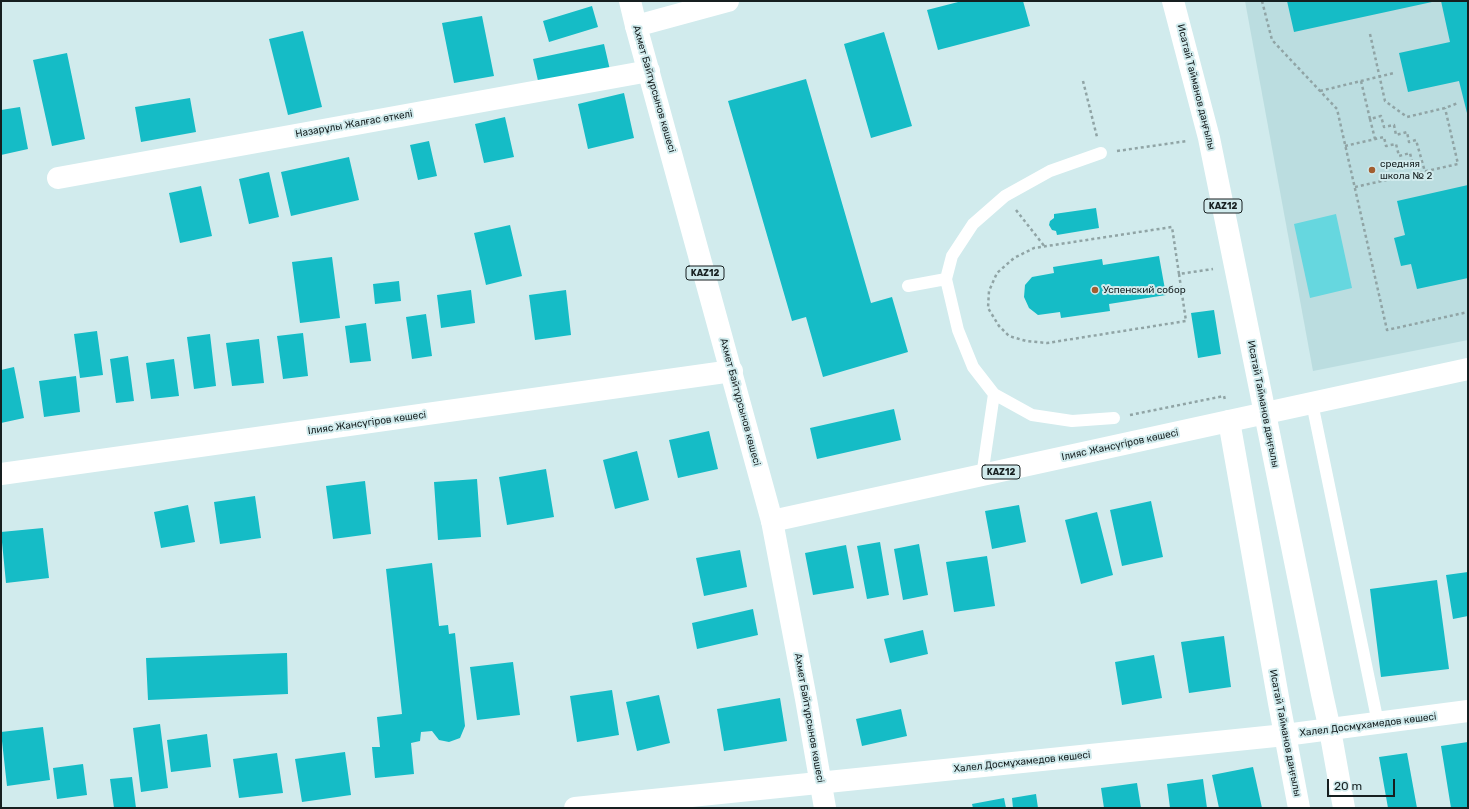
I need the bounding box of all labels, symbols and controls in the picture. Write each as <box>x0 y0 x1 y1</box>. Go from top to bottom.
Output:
street label: Исатай Тайманов даңғылы <box>1175 23 1217 151</box>
street label: Ахмет Байтұрсынов көшесі <box>630 24 678 154</box>
street label: Назарұлы Жалғас өткелі <box>295 108 413 140</box>
place label: cредняя школа № 2 <box>1380 158 1432 182</box>
marker: cредняя школа № 2 <box>1367 165 1377 175</box>
road number: KAZ12 <box>1204 199 1242 213</box>
road number: KAZ12 <box>686 266 724 280</box>
place label: Успенский собор <box>1103 284 1186 296</box>
marker: Успенский собор <box>1090 285 1100 295</box>
street label: Ахмет Байтұрсынов көшесі <box>717 337 763 467</box>
street label: Исатай Тайманов даңғылы <box>1245 339 1281 469</box>
street label: Ілияс Жансүгіров көшесі <box>307 409 427 437</box>
street label: Ілияс Жансүгіров көшесі <box>1060 427 1180 463</box>
road number: KAZ12 <box>982 465 1020 479</box>
street label: Ахмет Байтұрсынов көшесі <box>792 652 826 784</box>
street label: Исатай Тайманов даңғылы <box>1267 668 1303 798</box>
street label: Халел Досмұхамедов көшесі <box>1299 711 1437 739</box>
street label: Халел Досмұхамедов көшесі <box>953 749 1091 775</box>
scale bar <box>1329 771 1397 797</box>
text: 20 m <box>1334 779 1362 793</box>

